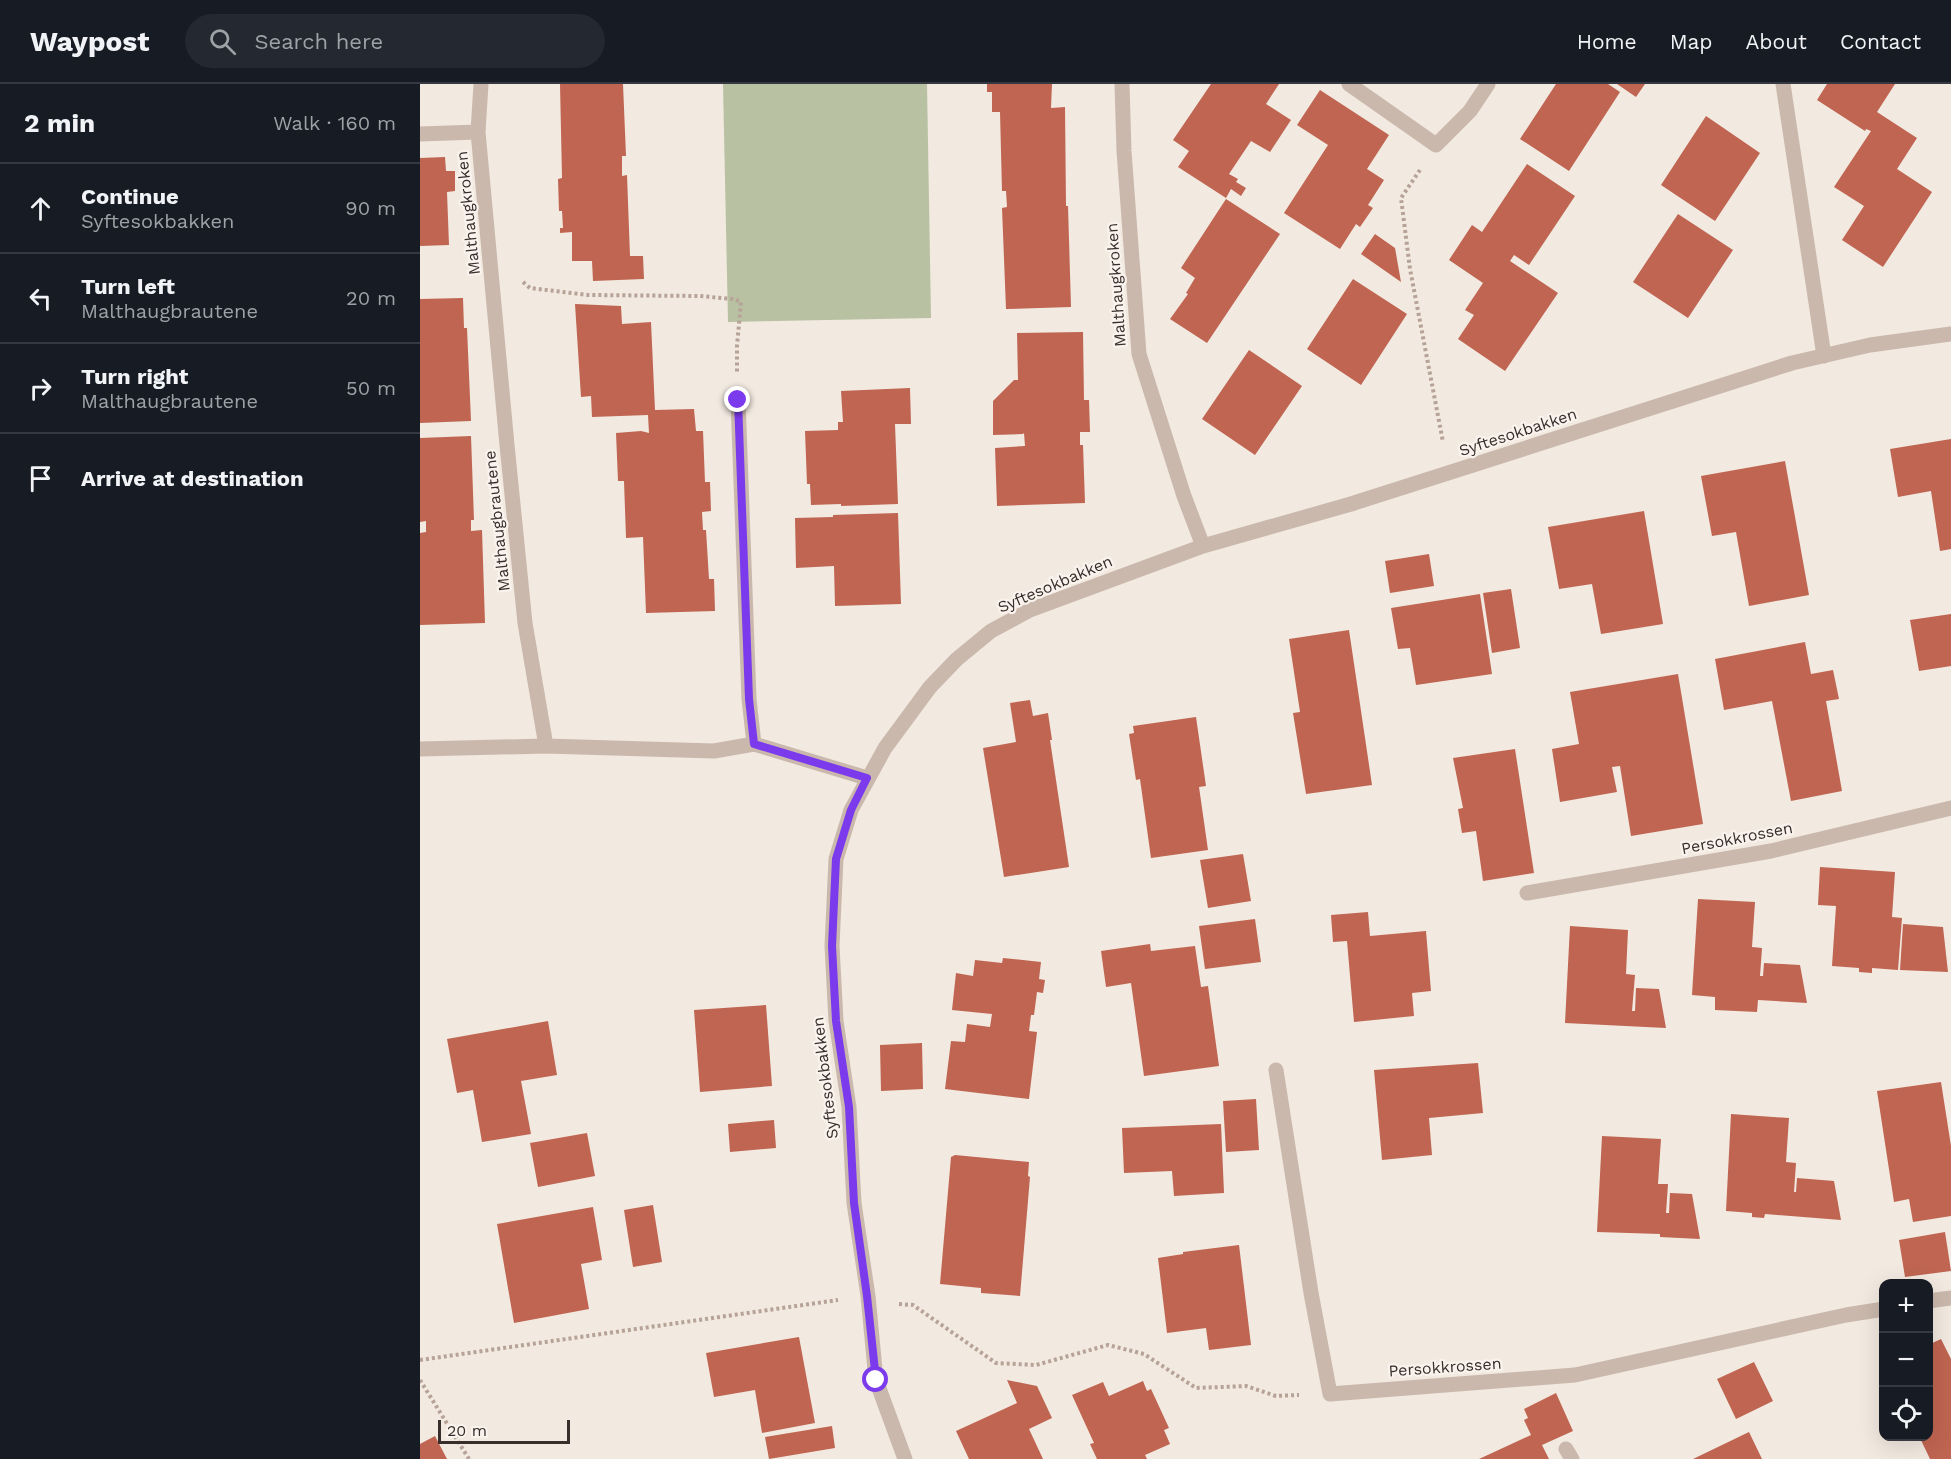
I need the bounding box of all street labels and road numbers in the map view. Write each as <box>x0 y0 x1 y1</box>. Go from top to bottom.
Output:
street label: Malthaugkroken <box>452 150 484 276</box>
street label: Malthaugkroken <box>1102 222 1130 348</box>
street label: Syftesokbakken <box>1457 404 1579 460</box>
street label: Malthaugbrautene <box>480 450 514 592</box>
street label: Syftesokbakken <box>995 551 1115 617</box>
street label: Persokkrossen <box>1680 818 1794 858</box>
street label: Syftesokbakken <box>808 1016 842 1140</box>
street label: Persokkrossen <box>1388 1354 1502 1380</box>

